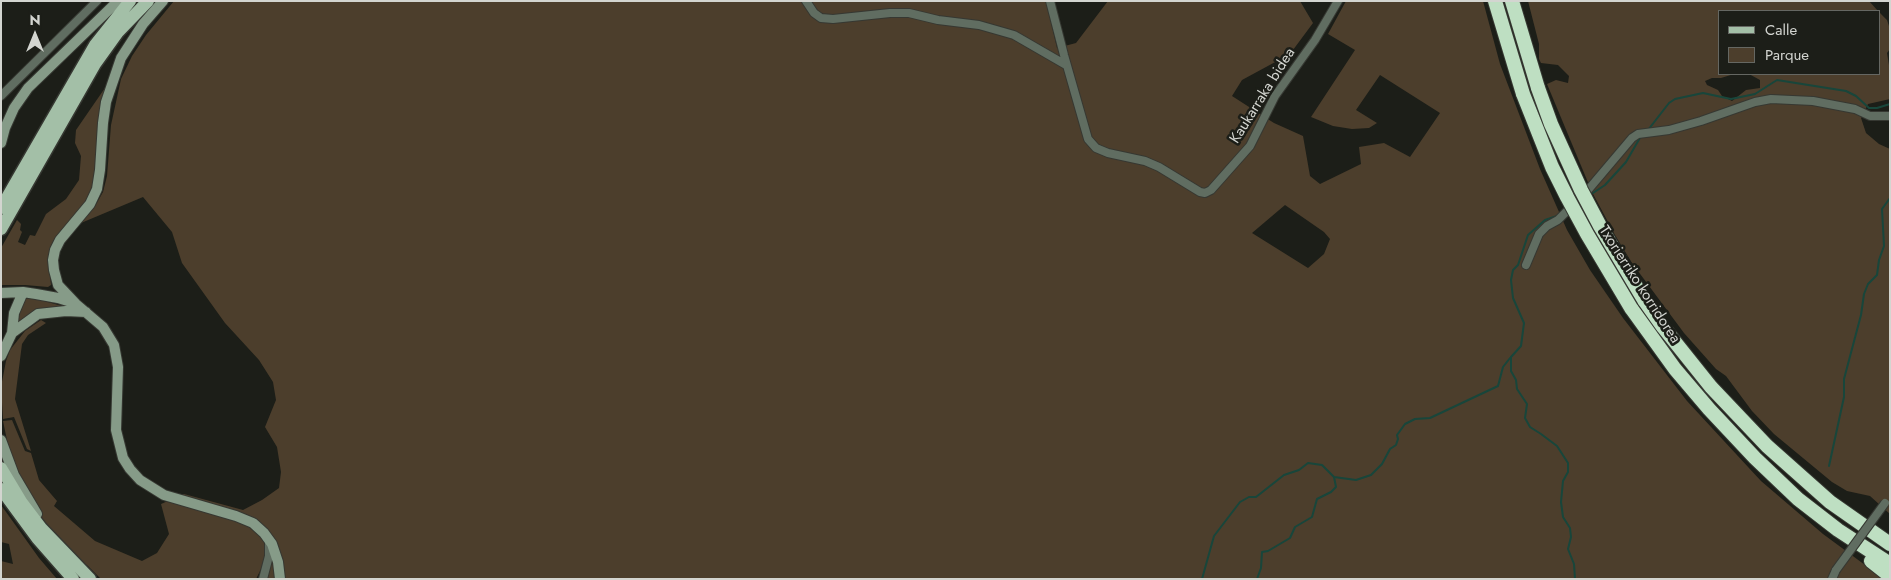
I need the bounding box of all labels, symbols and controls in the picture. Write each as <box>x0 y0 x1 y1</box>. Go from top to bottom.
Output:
north arrow <box>10 10 60 60</box>
text: N <box>29 10 41 30</box>
legend <box>1718 10 1881 75</box>
text: Calle <box>1765 19 1797 41</box>
text: Parque <box>1765 44 1809 66</box>
street label: Kaukarraka bidea <box>1226 45 1300 147</box>
street label: Txorierriko korridorea <box>1594 223 1684 347</box>

